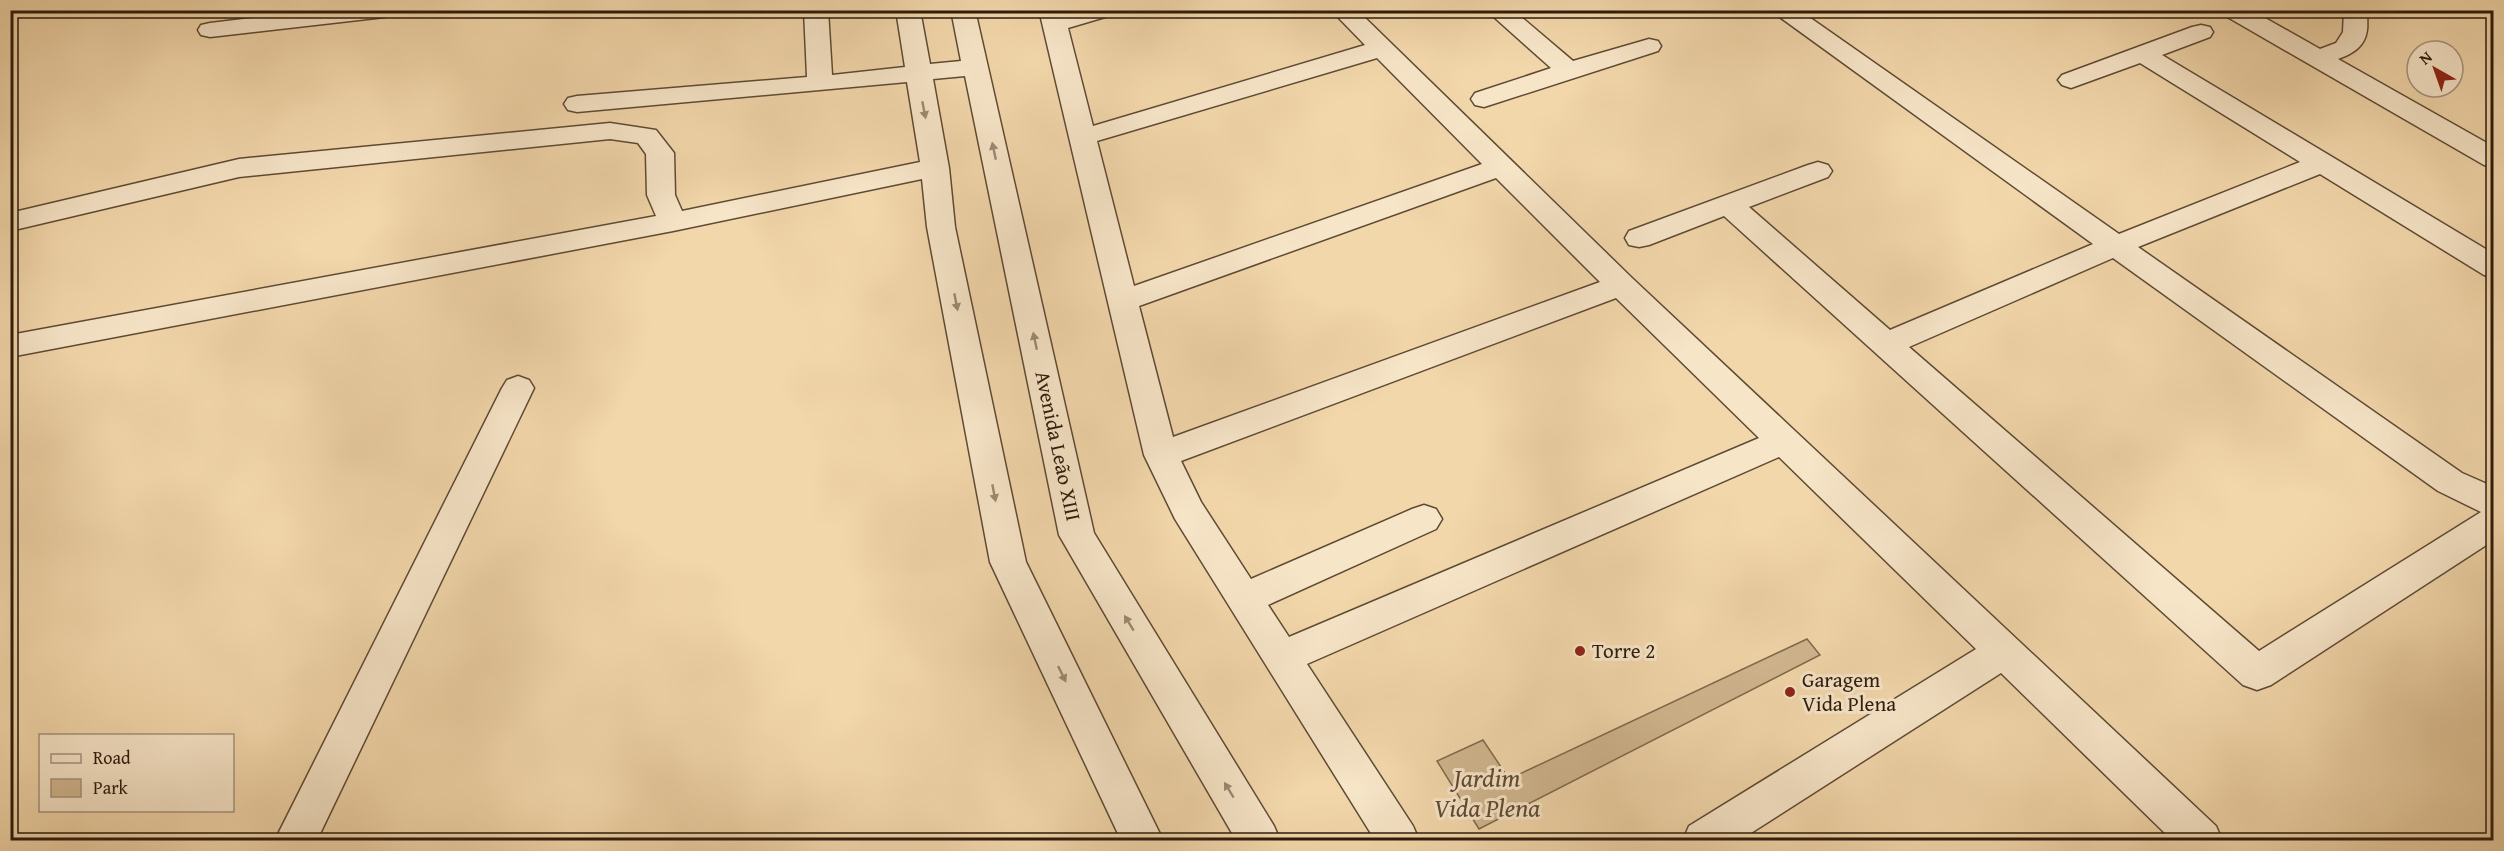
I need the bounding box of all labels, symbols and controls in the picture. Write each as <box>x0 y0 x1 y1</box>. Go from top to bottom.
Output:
north arrow <box>2405 39 2465 99</box>
text: N <box>2414 45 2437 70</box>
one-way arrow <box>920 100 929 119</box>
one-way arrow <box>989 141 998 160</box>
one-way arrow <box>952 292 961 311</box>
one-way arrow <box>1030 332 1039 351</box>
street label: Avenida Leão XIII <box>1027 368 1090 524</box>
one-way arrow <box>990 484 1000 502</box>
one-way arrow <box>1124 614 1134 631</box>
place label: Torre 2 <box>1592 635 1655 666</box>
marker: Torre 2 <box>1573 644 1587 658</box>
place label: Garagem Vida Plena <box>1802 664 1896 719</box>
one-way arrow <box>1058 666 1067 683</box>
marker: Garagem Vida Plena <box>1783 685 1797 699</box>
legend <box>39 734 234 812</box>
text: Road <box>93 744 131 771</box>
park label: Jardim Vida Plena <box>1434 758 1540 827</box>
text: Park <box>93 774 129 801</box>
one-way arrow <box>1223 782 1234 798</box>

